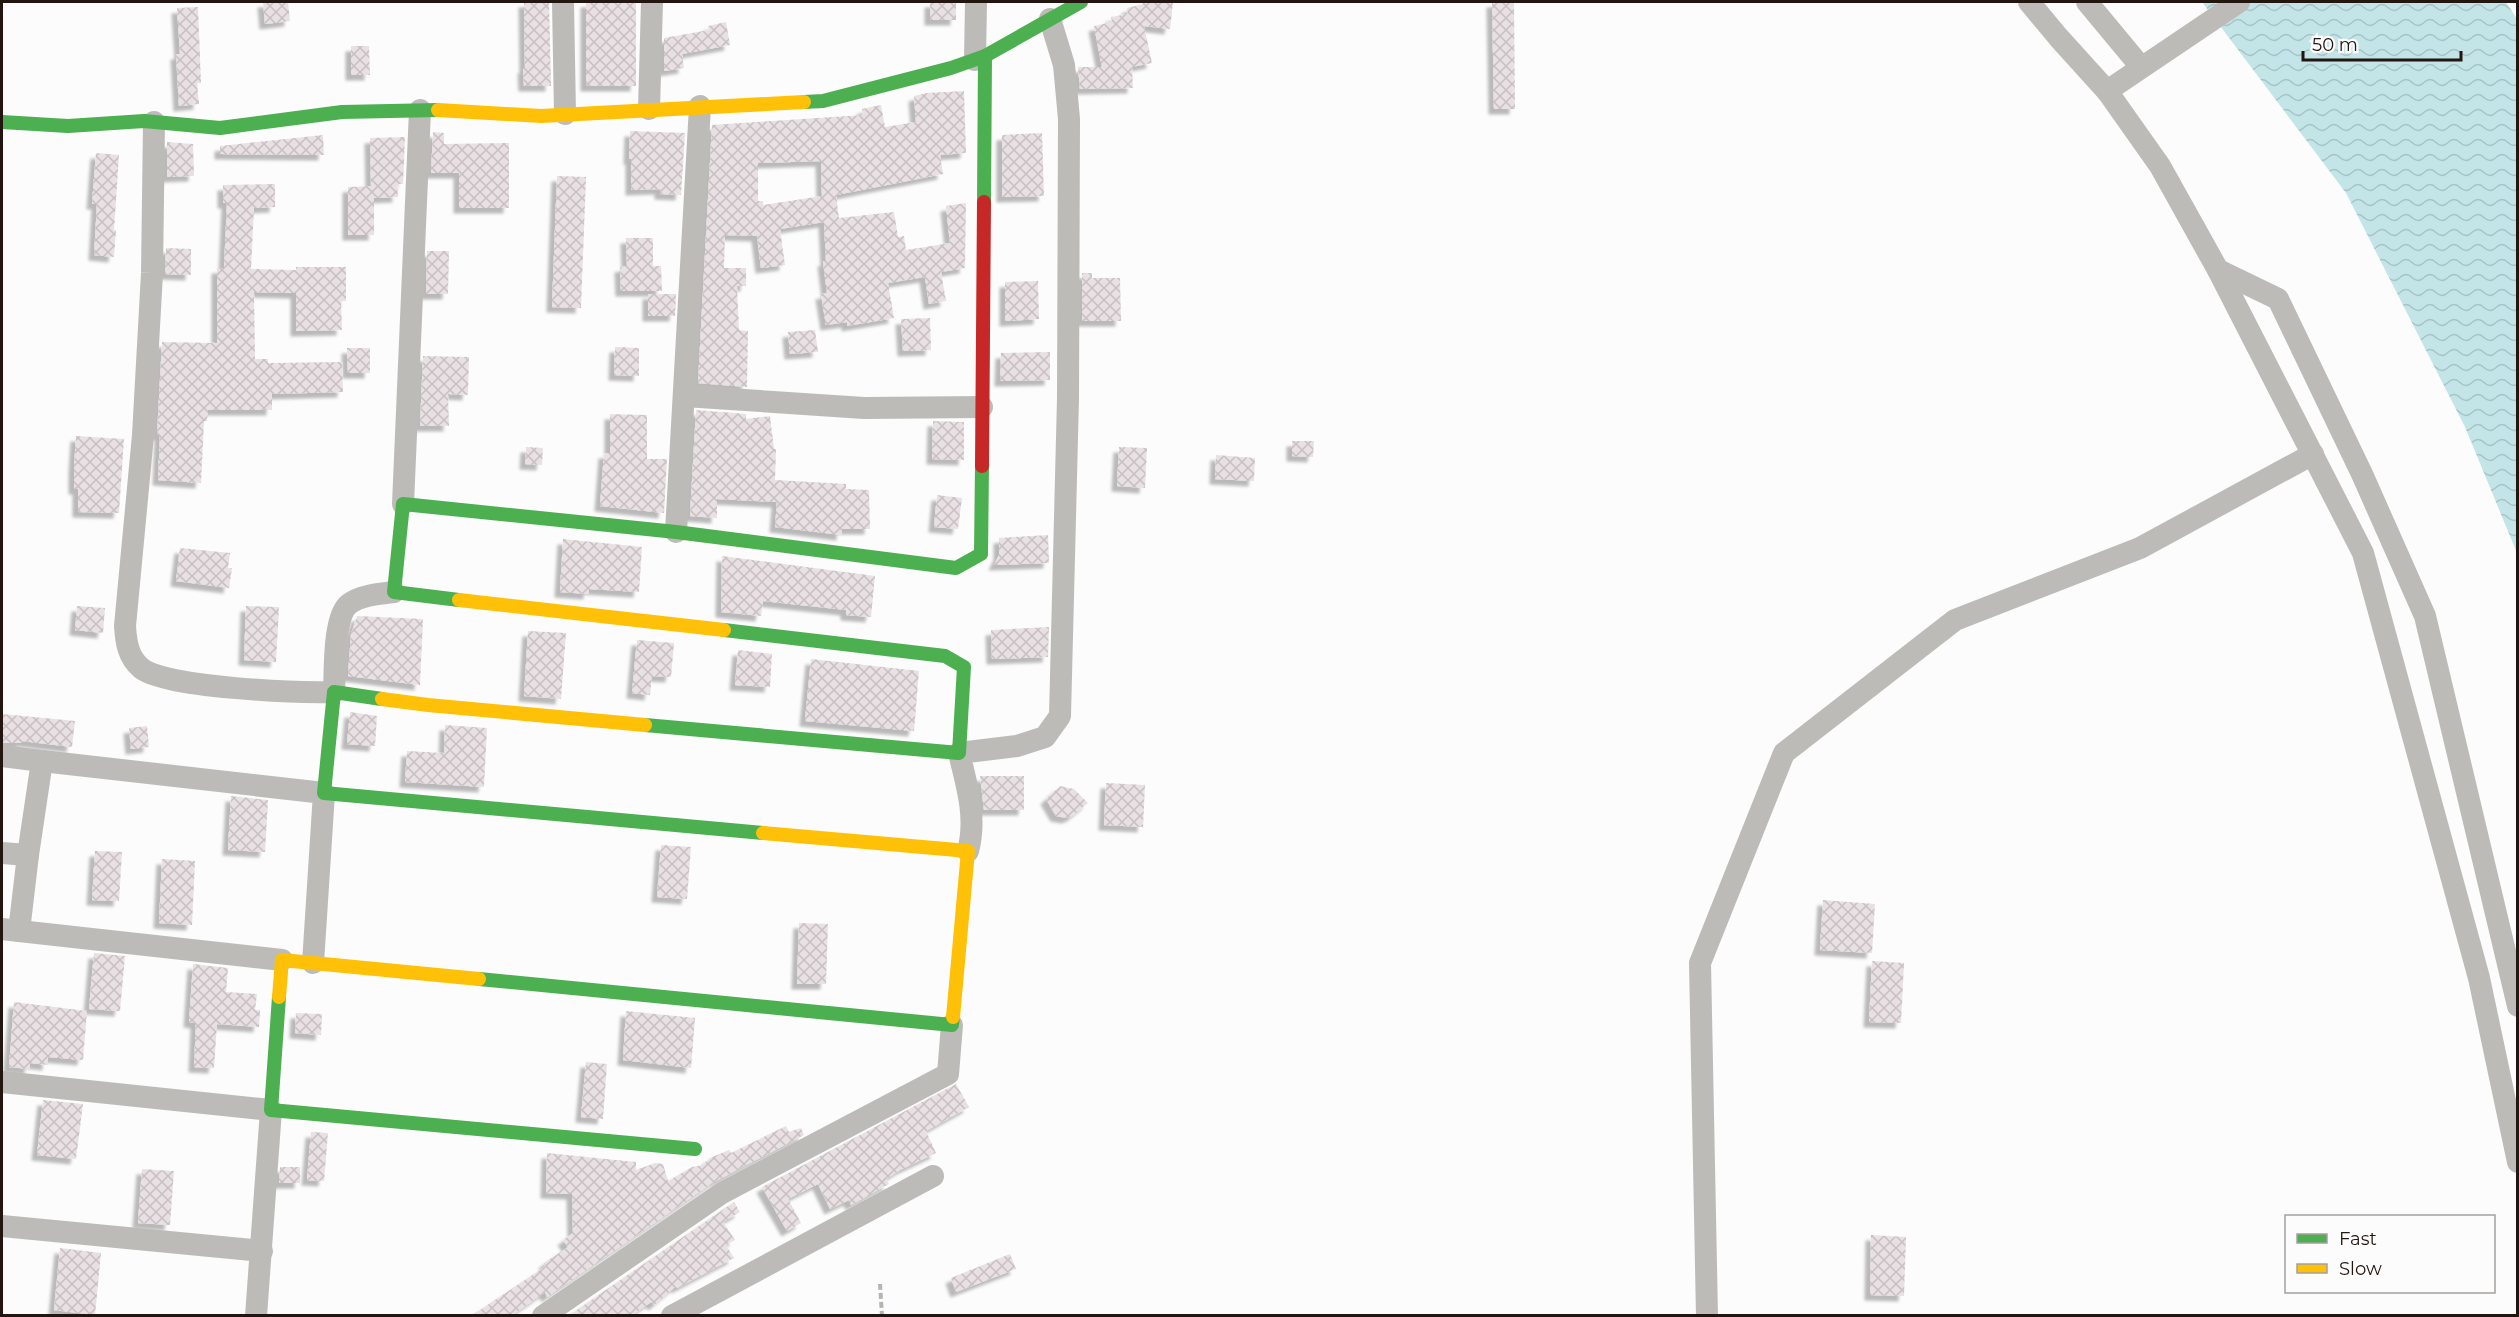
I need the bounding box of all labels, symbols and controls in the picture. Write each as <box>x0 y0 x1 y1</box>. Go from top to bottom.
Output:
scale bar <box>2303 24 2460 62</box>
text: 50 m <box>2312 34 2358 56</box>
legend <box>2285 1215 2495 1293</box>
text: Fast <box>2339 1228 2377 1250</box>
text: Slow <box>2339 1258 2382 1280</box>

